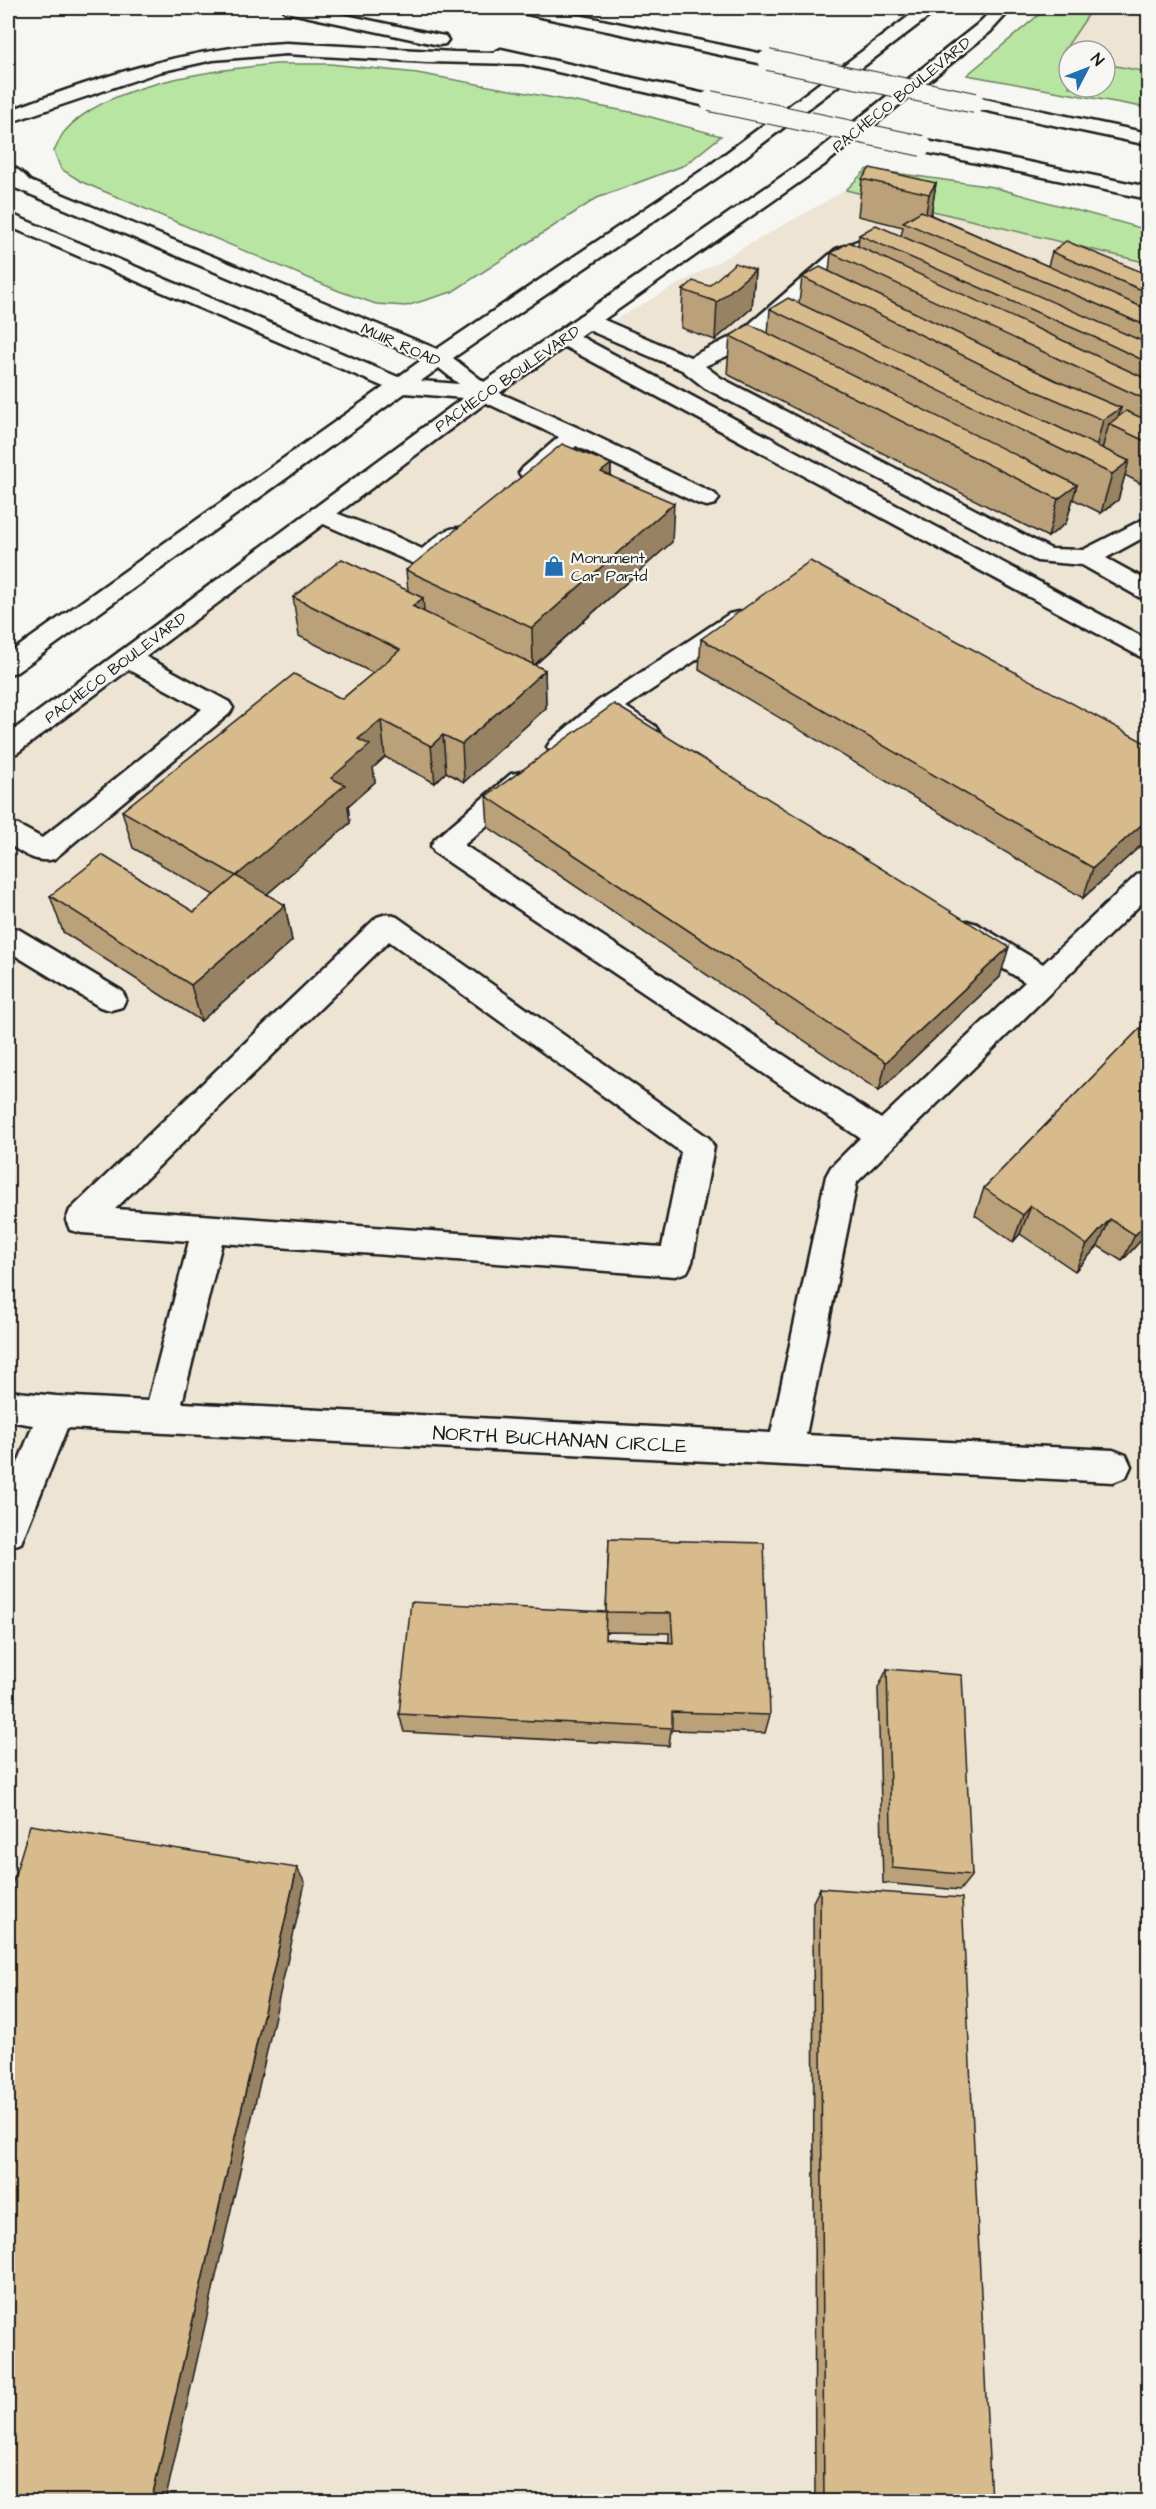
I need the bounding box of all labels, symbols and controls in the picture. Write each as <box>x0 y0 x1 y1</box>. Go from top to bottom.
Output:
street label: PACHECO BOULEVARD <box>827 32 976 158</box>
north arrow <box>1057 39 1117 99</box>
text: N <box>1086 49 1109 71</box>
street label: MUIR ROAD <box>357 318 444 372</box>
street label: PACHECO BOULEVARD <box>430 320 585 437</box>
place label: Monument Car Partd <box>571 547 648 587</box>
shop icon: Monument Car Partd <box>542 554 566 578</box>
street label: PACHECO BOULEVARD <box>40 607 191 729</box>
street label: NORTH BUCHANAN CIRCLE <box>432 1419 688 1461</box>

